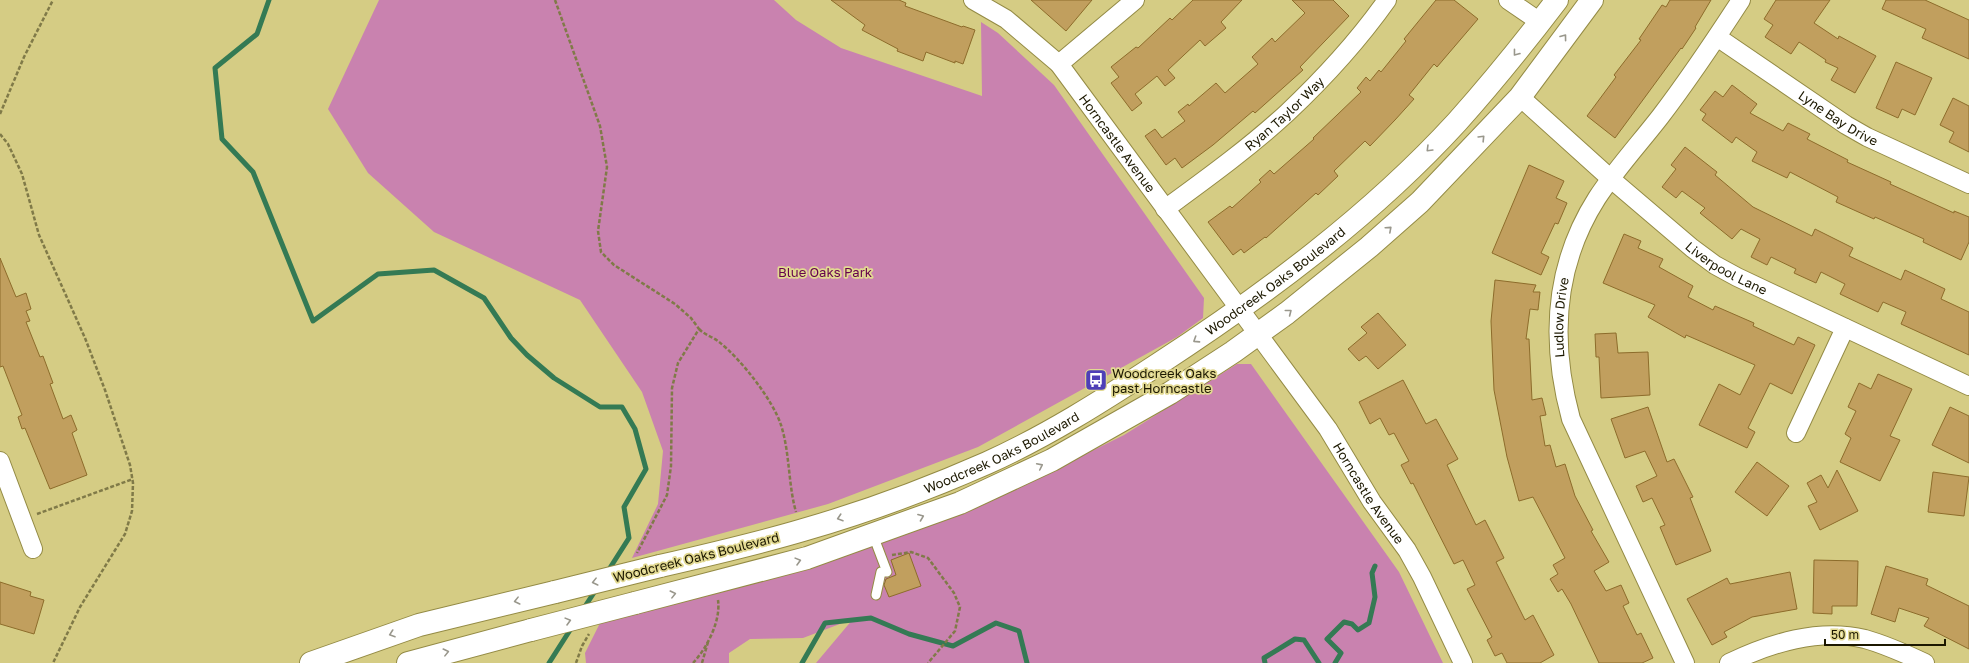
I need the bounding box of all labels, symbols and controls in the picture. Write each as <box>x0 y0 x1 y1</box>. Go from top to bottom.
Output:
one-way arrow <box>1559 35 1566 42</box>
one-way arrow <box>1514 49 1521 56</box>
street label: Ryan Taylor Way <box>1241 73 1328 154</box>
street label: Lyne Bay Drive <box>1795 87 1881 149</box>
street label: Horncastle Avenue <box>1076 91 1159 195</box>
one-way arrow <box>1477 135 1485 143</box>
one-way arrow <box>1426 145 1434 152</box>
street label: Woodcreek Oaks Boulevard <box>1202 223 1348 338</box>
one-way arrow <box>1385 226 1392 233</box>
street label: Liverpool Lane <box>1682 238 1770 298</box>
park label: Blue Oaks Park <box>778 264 873 280</box>
street label: Ludlow Drive <box>1550 276 1572 358</box>
one-way arrow <box>1285 309 1292 316</box>
one-way arrow <box>1193 335 1200 342</box>
place label: Woodcreek Oaks past Horncastle <box>1112 365 1217 396</box>
bus stop icon: Woodcreek Oaks past Horncastle <box>1083 367 1109 393</box>
street label: Woodcreek Oaks Boulevard <box>921 408 1082 496</box>
street label: Horncastle Avenue <box>1330 439 1408 547</box>
one-way arrow <box>1036 463 1044 471</box>
one-way arrow <box>837 513 844 522</box>
one-way arrow <box>917 513 924 521</box>
street label: Woodcreek Oaks Boulevard <box>611 529 781 585</box>
one-way arrow <box>795 557 802 565</box>
one-way arrow <box>592 577 599 586</box>
one-way arrow <box>669 590 676 598</box>
one-way arrow <box>514 596 521 605</box>
one-way arrow <box>565 617 572 625</box>
scale bar <box>1825 621 1945 647</box>
text: 50 m <box>1831 627 1859 642</box>
one-way arrow <box>388 630 395 638</box>
one-way arrow <box>442 649 449 657</box>

